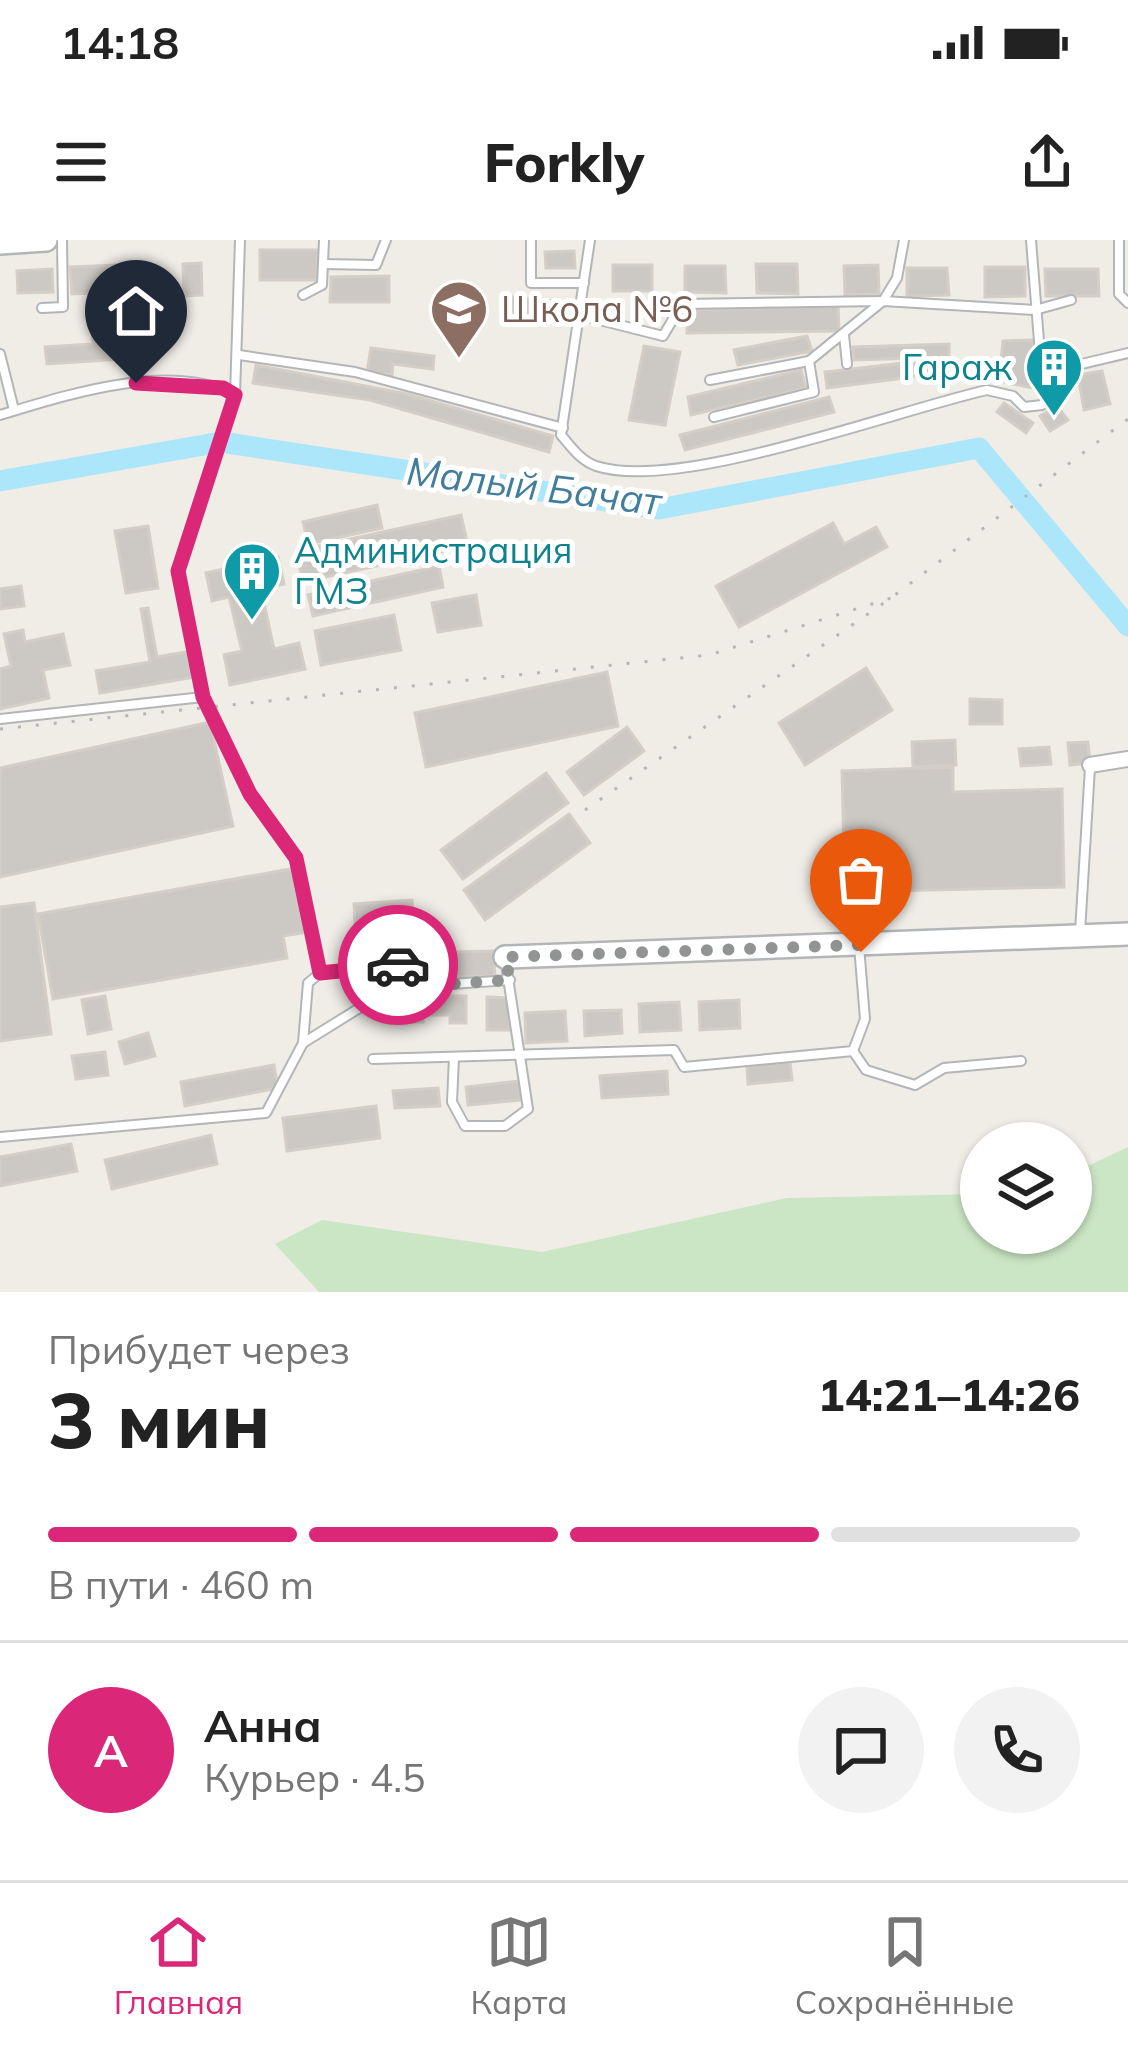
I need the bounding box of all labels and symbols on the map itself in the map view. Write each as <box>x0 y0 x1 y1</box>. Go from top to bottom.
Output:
pin <box>85 260 187 383</box>
school or university icon: Школа №6 <box>428 278 490 360</box>
place label: Школа №6 <box>501 286 693 331</box>
building icon: Гараж <box>1023 336 1085 418</box>
place label: Гараж <box>902 344 1013 389</box>
water label: Малый Бачат <box>404 446 666 526</box>
place label: Администрация ГМЗ <box>294 527 573 613</box>
building icon: Администрация ГМЗ <box>221 540 283 622</box>
pin <box>810 829 912 952</box>
courier <box>338 905 458 1025</box>

